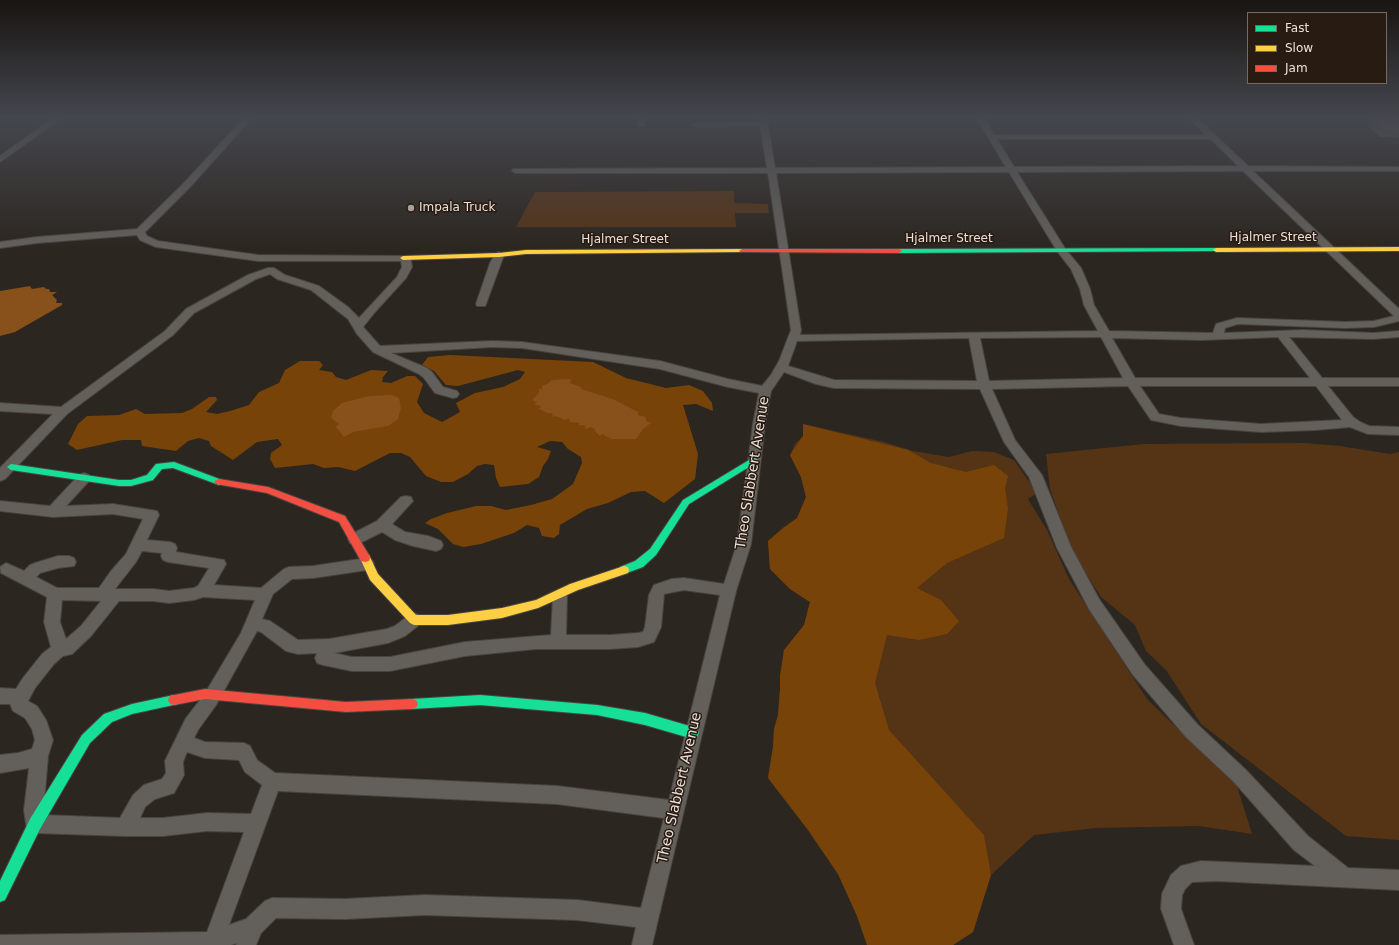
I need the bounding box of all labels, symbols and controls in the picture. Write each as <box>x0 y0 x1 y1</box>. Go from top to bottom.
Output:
legend <box>1247 12 1387 84</box>
text: Fast <box>1285 21 1309 35</box>
text: Slow <box>1285 41 1313 55</box>
text: Jam <box>1285 61 1308 75</box>
place label: Impala Truck <box>419 201 495 215</box>
marker: Impala Truck <box>406 203 416 213</box>
street label: Hjalmer Street <box>1229 231 1317 245</box>
street label: Hjalmer Street <box>905 232 993 246</box>
street label: Hjalmer Street <box>581 233 669 247</box>
street label: Theo Slabbert Avenue <box>733 395 773 551</box>
street label: Theo Slabbert Avenue <box>654 711 706 865</box>

